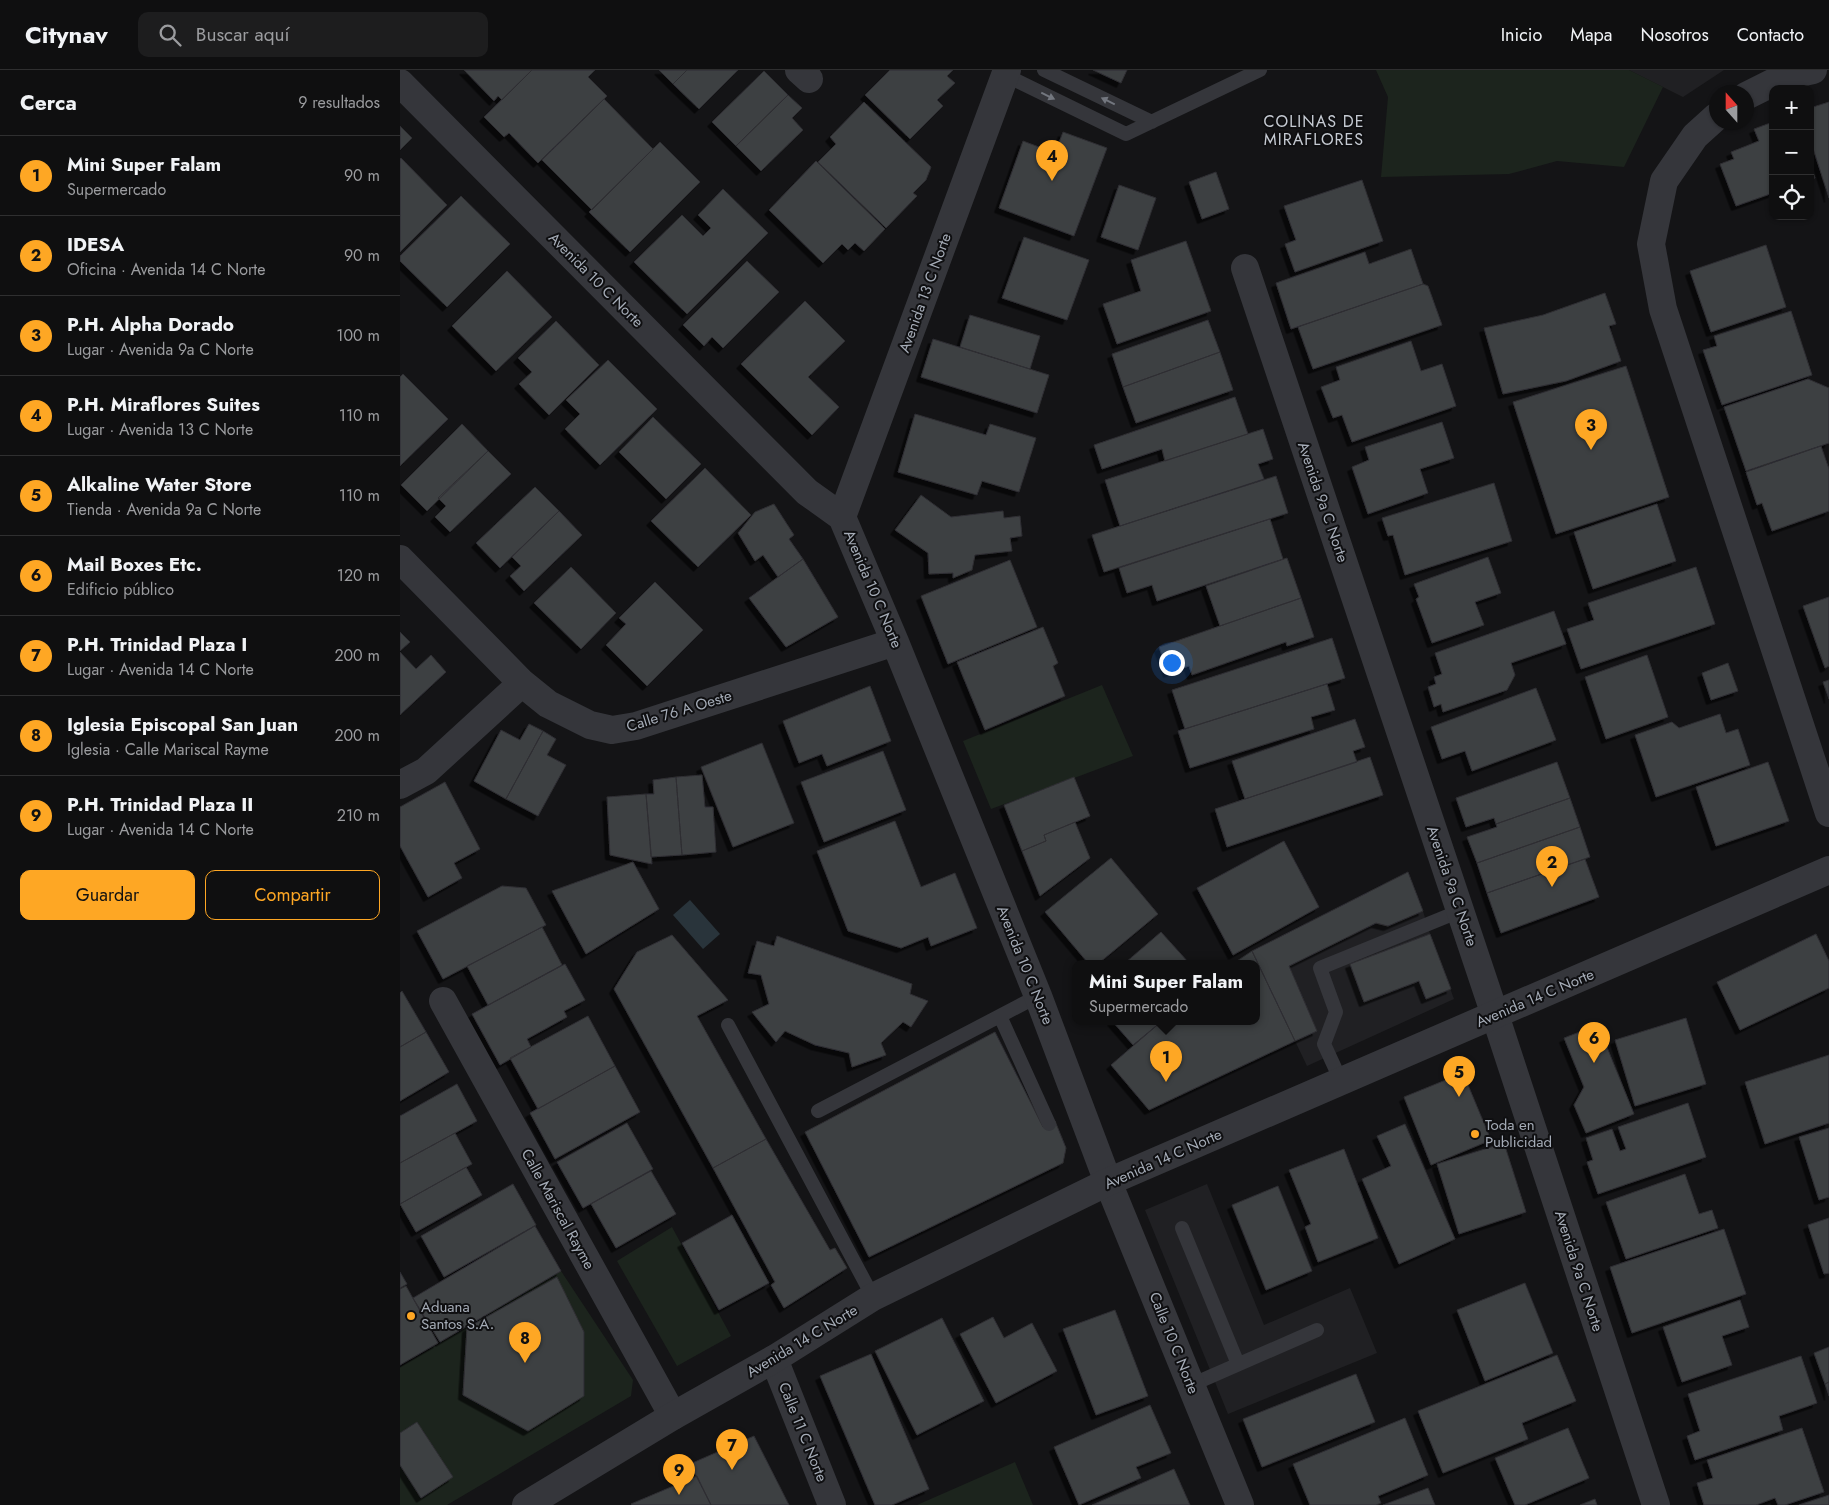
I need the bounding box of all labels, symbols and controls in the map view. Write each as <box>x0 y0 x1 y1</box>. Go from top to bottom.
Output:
search box <box>138 12 488 57</box>
text: Citynav <box>25 17 108 52</box>
icon: search <box>156 21 184 49</box>
text: Buscar aquí <box>196 21 289 48</box>
text: Inicio <box>1501 22 1542 48</box>
text: Mapa <box>1570 22 1612 48</box>
text: Nosotros <box>1640 22 1709 48</box>
text: Contacto <box>1737 22 1804 48</box>
north arrow <box>1709 85 1754 130</box>
map controls <box>1769 85 1814 220</box>
button: + <box>1769 85 1814 130</box>
text: Cerca <box>20 88 77 118</box>
text: 9 resultados <box>298 91 380 114</box>
one-way arrow <box>1041 92 1056 100</box>
one-way arrow <box>1101 97 1115 105</box>
district label: COLINAS DE MIRAFLORES <box>1264 110 1364 151</box>
button: − <box>1769 130 1814 175</box>
pin: 4 <box>1036 140 1068 181</box>
text: Mini Super Falam <box>67 151 221 178</box>
text: 1 <box>32 164 40 187</box>
text: 90 m <box>344 164 380 187</box>
button: locate <box>1769 175 1814 220</box>
text: Supermercado <box>67 178 166 201</box>
street label: Avenida 10 C Norte <box>543 227 649 333</box>
street label: Avenida 13 C Norte <box>893 230 957 356</box>
text: IDESA <box>67 231 124 258</box>
text: 2 <box>31 244 41 267</box>
text: 90 m <box>344 244 380 267</box>
text: Oficina · Avenida 14 C Norte <box>67 258 265 281</box>
text: P.H. Alpha Dorado <box>67 311 234 338</box>
text: 3 <box>31 324 41 347</box>
text: 100 m <box>336 324 380 347</box>
text: Lugar · Avenida 9a C Norte <box>67 338 254 361</box>
text: P.H. Miraflores Suites <box>67 391 260 418</box>
text: 4 <box>30 404 42 427</box>
text: 110 m <box>339 404 380 427</box>
pin: 3 <box>1575 409 1607 450</box>
text: Lugar · Avenida 13 C Norte <box>67 418 253 441</box>
street label: Avenida 9a C Norte <box>1292 439 1354 566</box>
text: Alkaline Water Store <box>67 471 252 498</box>
text: 5 <box>31 484 41 507</box>
text: 110 m <box>339 484 380 507</box>
text: Tienda · Avenida 9a C Norte <box>67 498 261 521</box>
street label: Avenida 10 C Norte <box>838 526 908 652</box>
text: Mail Boxes Etc. <box>67 551 202 578</box>
text: 6 <box>31 564 41 587</box>
text: 120 m <box>337 564 380 587</box>
text: Edificio público <box>67 578 174 601</box>
text: P.H. Trinidad Plaza I <box>67 631 247 658</box>
text: 7 <box>31 644 41 667</box>
text: 200 m <box>334 644 380 667</box>
your location <box>1159 650 1185 676</box>
text: Lugar · Avenida 14 C Norte <box>67 658 254 681</box>
street label: Calle 76 A Oeste <box>624 684 735 737</box>
text: Iglesia Episcopal San Juan <box>67 711 298 738</box>
text: 8 <box>31 724 41 747</box>
text: 200 m <box>334 724 380 747</box>
text: Iglesia · Calle Mariscal Rayme <box>67 738 269 761</box>
text: P.H. Trinidad Plaza II <box>67 791 253 818</box>
text: 9 <box>31 804 41 827</box>
text: 210 m <box>337 804 380 827</box>
text: Lugar · Avenida 14 C Norte <box>67 818 254 841</box>
street label: Avenida 9a C Norte <box>1421 823 1483 950</box>
pin: 2 <box>1536 846 1568 887</box>
button: Guardar <box>20 870 195 920</box>
button: Compartir <box>205 870 380 920</box>
street label: Avenida 10 C Norte <box>991 902 1059 1028</box>
popup <box>1072 960 1260 1025</box>
street label: Avenida 14 C Norte <box>1473 963 1598 1033</box>
text: Mini Super Falam <box>1089 968 1243 995</box>
text: Supermercado <box>1089 995 1188 1018</box>
pin: 6 <box>1578 1022 1610 1063</box>
pin: 1 <box>1150 1041 1182 1082</box>
pin: 5 <box>1443 1056 1475 1097</box>
place label: Toda en Publicidad <box>1485 1114 1552 1153</box>
street label: Avenida 14 C Norte <box>1101 1123 1225 1195</box>
marker: Toda en Publicidad <box>1469 1128 1481 1140</box>
street label: Calle Mariscal Rayme <box>516 1145 600 1274</box>
street label: Avenida 9a C Norte <box>1549 1208 1609 1335</box>
street label: Calle 10 C Norte <box>1144 1289 1205 1397</box>
place label: Aduana Santos S.A. <box>421 1296 494 1335</box>
street label: Avenida 14 C Norte <box>742 1299 862 1383</box>
marker: Aduana Santos S.A. <box>405 1310 417 1322</box>
pin: 8 <box>509 1322 541 1363</box>
street label: Calle 11 C Norte <box>773 1379 833 1485</box>
pin: 7 <box>716 1429 748 1470</box>
pin: 9 <box>663 1454 695 1495</box>

